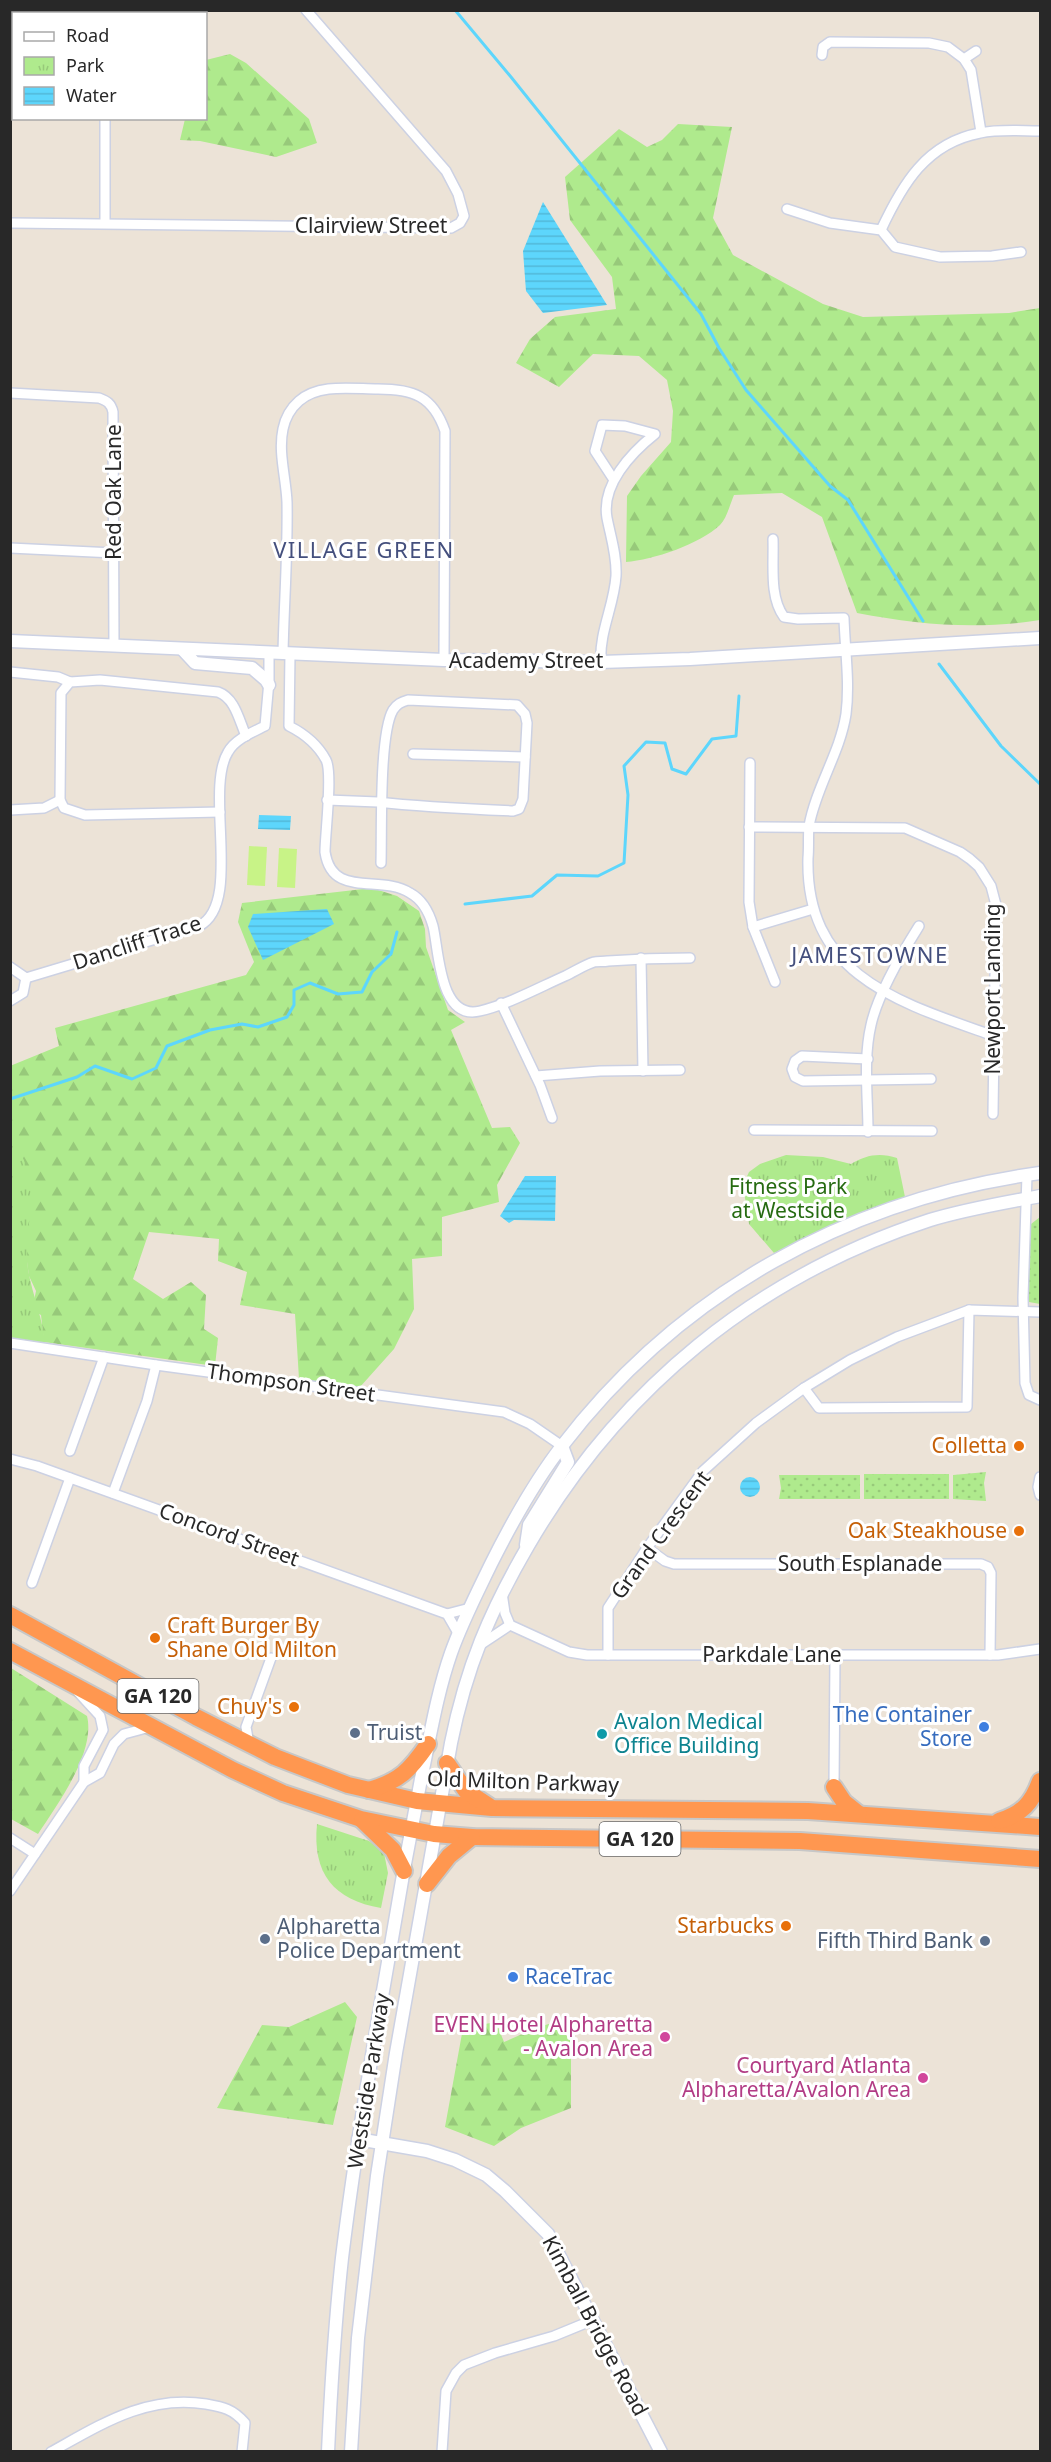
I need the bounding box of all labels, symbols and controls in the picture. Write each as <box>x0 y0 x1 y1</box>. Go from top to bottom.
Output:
legend <box>12 12 207 120</box>
text: Road <box>66 23 109 47</box>
text: Park <box>66 53 104 77</box>
text: Water <box>66 83 117 107</box>
street label: Clairview Street <box>295 211 448 239</box>
street label: Red Oak Lane <box>99 424 127 560</box>
district label: VILLAGE GREEN <box>273 534 455 564</box>
street label: Academy Street <box>449 646 604 674</box>
street label: Newport Landing <box>978 903 1006 1075</box>
street label: Dancliff Trace <box>69 908 205 976</box>
district label: JAMESTOWNE <box>789 939 949 969</box>
park label: Fitness Park at Westside <box>729 1172 848 1224</box>
street label: Thompson Street <box>205 1356 378 1408</box>
place label: Colletta <box>931 1431 1007 1459</box>
marker: Colletta <box>1012 1439 1026 1453</box>
street label: Grand Crescent <box>604 1464 717 1604</box>
street label: Concord Street <box>155 1496 304 1572</box>
place label: Oak Steakhouse <box>848 1516 1007 1544</box>
marker: Oak Steakhouse <box>1012 1524 1026 1538</box>
street label: South Esplanade <box>778 1549 942 1577</box>
place label: Craft Burger By Shane Old Milton <box>167 1611 337 1663</box>
marker: Craft Burger By Shane Old Milton <box>148 1631 162 1645</box>
street label: Parkdale Lane <box>702 1640 842 1668</box>
road number: GA 120 <box>118 1679 198 1713</box>
place label: Chuy's <box>217 1692 282 1720</box>
marker: Chuy's <box>287 1700 301 1714</box>
place label: The Container Store <box>833 1700 972 1752</box>
place label: Avalon Medical Office Building <box>614 1707 763 1759</box>
place label: Truist <box>367 1718 423 1746</box>
marker: The Container Store <box>977 1720 991 1734</box>
marker: Truist <box>348 1726 362 1740</box>
marker: Avalon Medical Office Building <box>595 1727 609 1741</box>
street label: Old Milton Parkway <box>427 1764 620 1798</box>
road number: GA 120 <box>600 1822 680 1856</box>
place label: Starbucks <box>677 1911 774 1939</box>
place label: Alpharetta Police Department <box>277 1912 461 1964</box>
marker: Starbucks <box>779 1919 793 1933</box>
place label: Fifth Third Bank <box>817 1926 974 1954</box>
marker: Alpharetta Police Department <box>258 1932 272 1946</box>
marker: Fifth Third Bank <box>978 1934 992 1948</box>
place label: RaceTrac <box>525 1962 613 1990</box>
marker: RaceTrac <box>506 1970 520 1984</box>
street label: Westside Parkway <box>340 1991 396 2171</box>
place label: EVEN Hotel Alpharetta - Avalon Area <box>434 2010 653 2062</box>
marker: EVEN Hotel Alpharetta - Avalon Area <box>658 2030 672 2044</box>
place label: Courtyard Atlanta Alpharetta/Avalon Area <box>682 2051 911 2103</box>
marker: Courtyard Atlanta Alpharetta/Avalon Area <box>916 2071 930 2085</box>
street label: Kimball Bridge Road <box>536 2230 655 2421</box>

